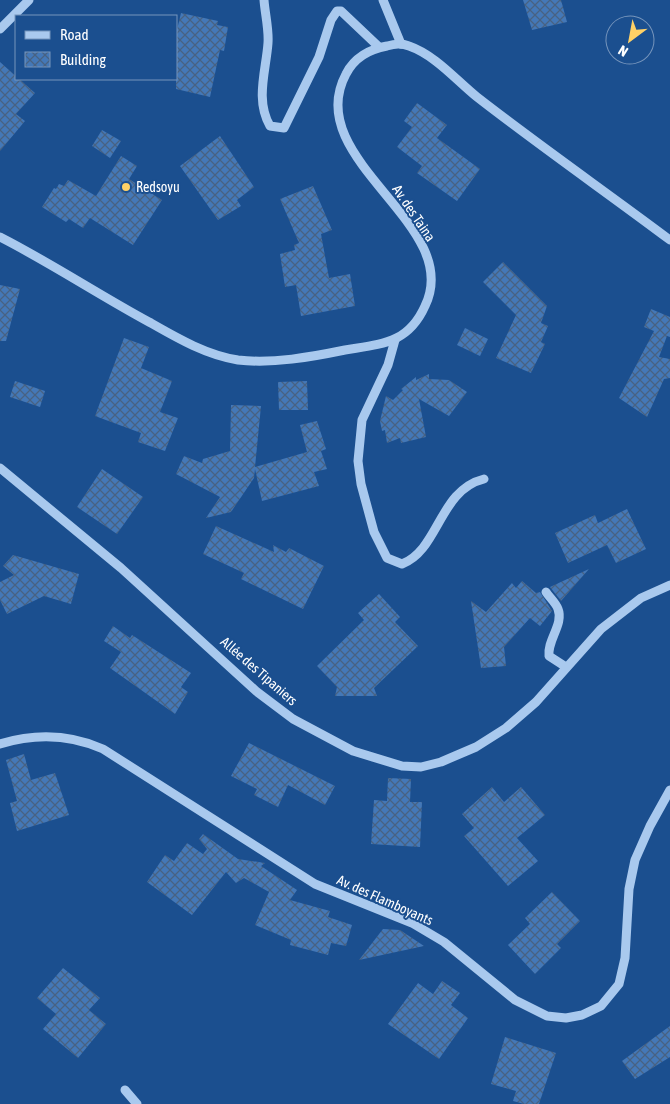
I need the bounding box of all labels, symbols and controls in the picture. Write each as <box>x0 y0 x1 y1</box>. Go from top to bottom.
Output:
legend <box>15 15 178 80</box>
north arrow <box>605 15 655 65</box>
text: Road <box>60 26 89 43</box>
text: N <box>615 42 631 60</box>
text: Building <box>60 51 106 68</box>
place label: Redsoyu <box>136 179 180 195</box>
marker: Redsoyu <box>120 181 132 193</box>
street label: Av. des Taina <box>389 182 439 244</box>
street label: Allée des Tipaniers <box>217 633 301 709</box>
street label: Av. des Flamboyants <box>335 872 436 928</box>

